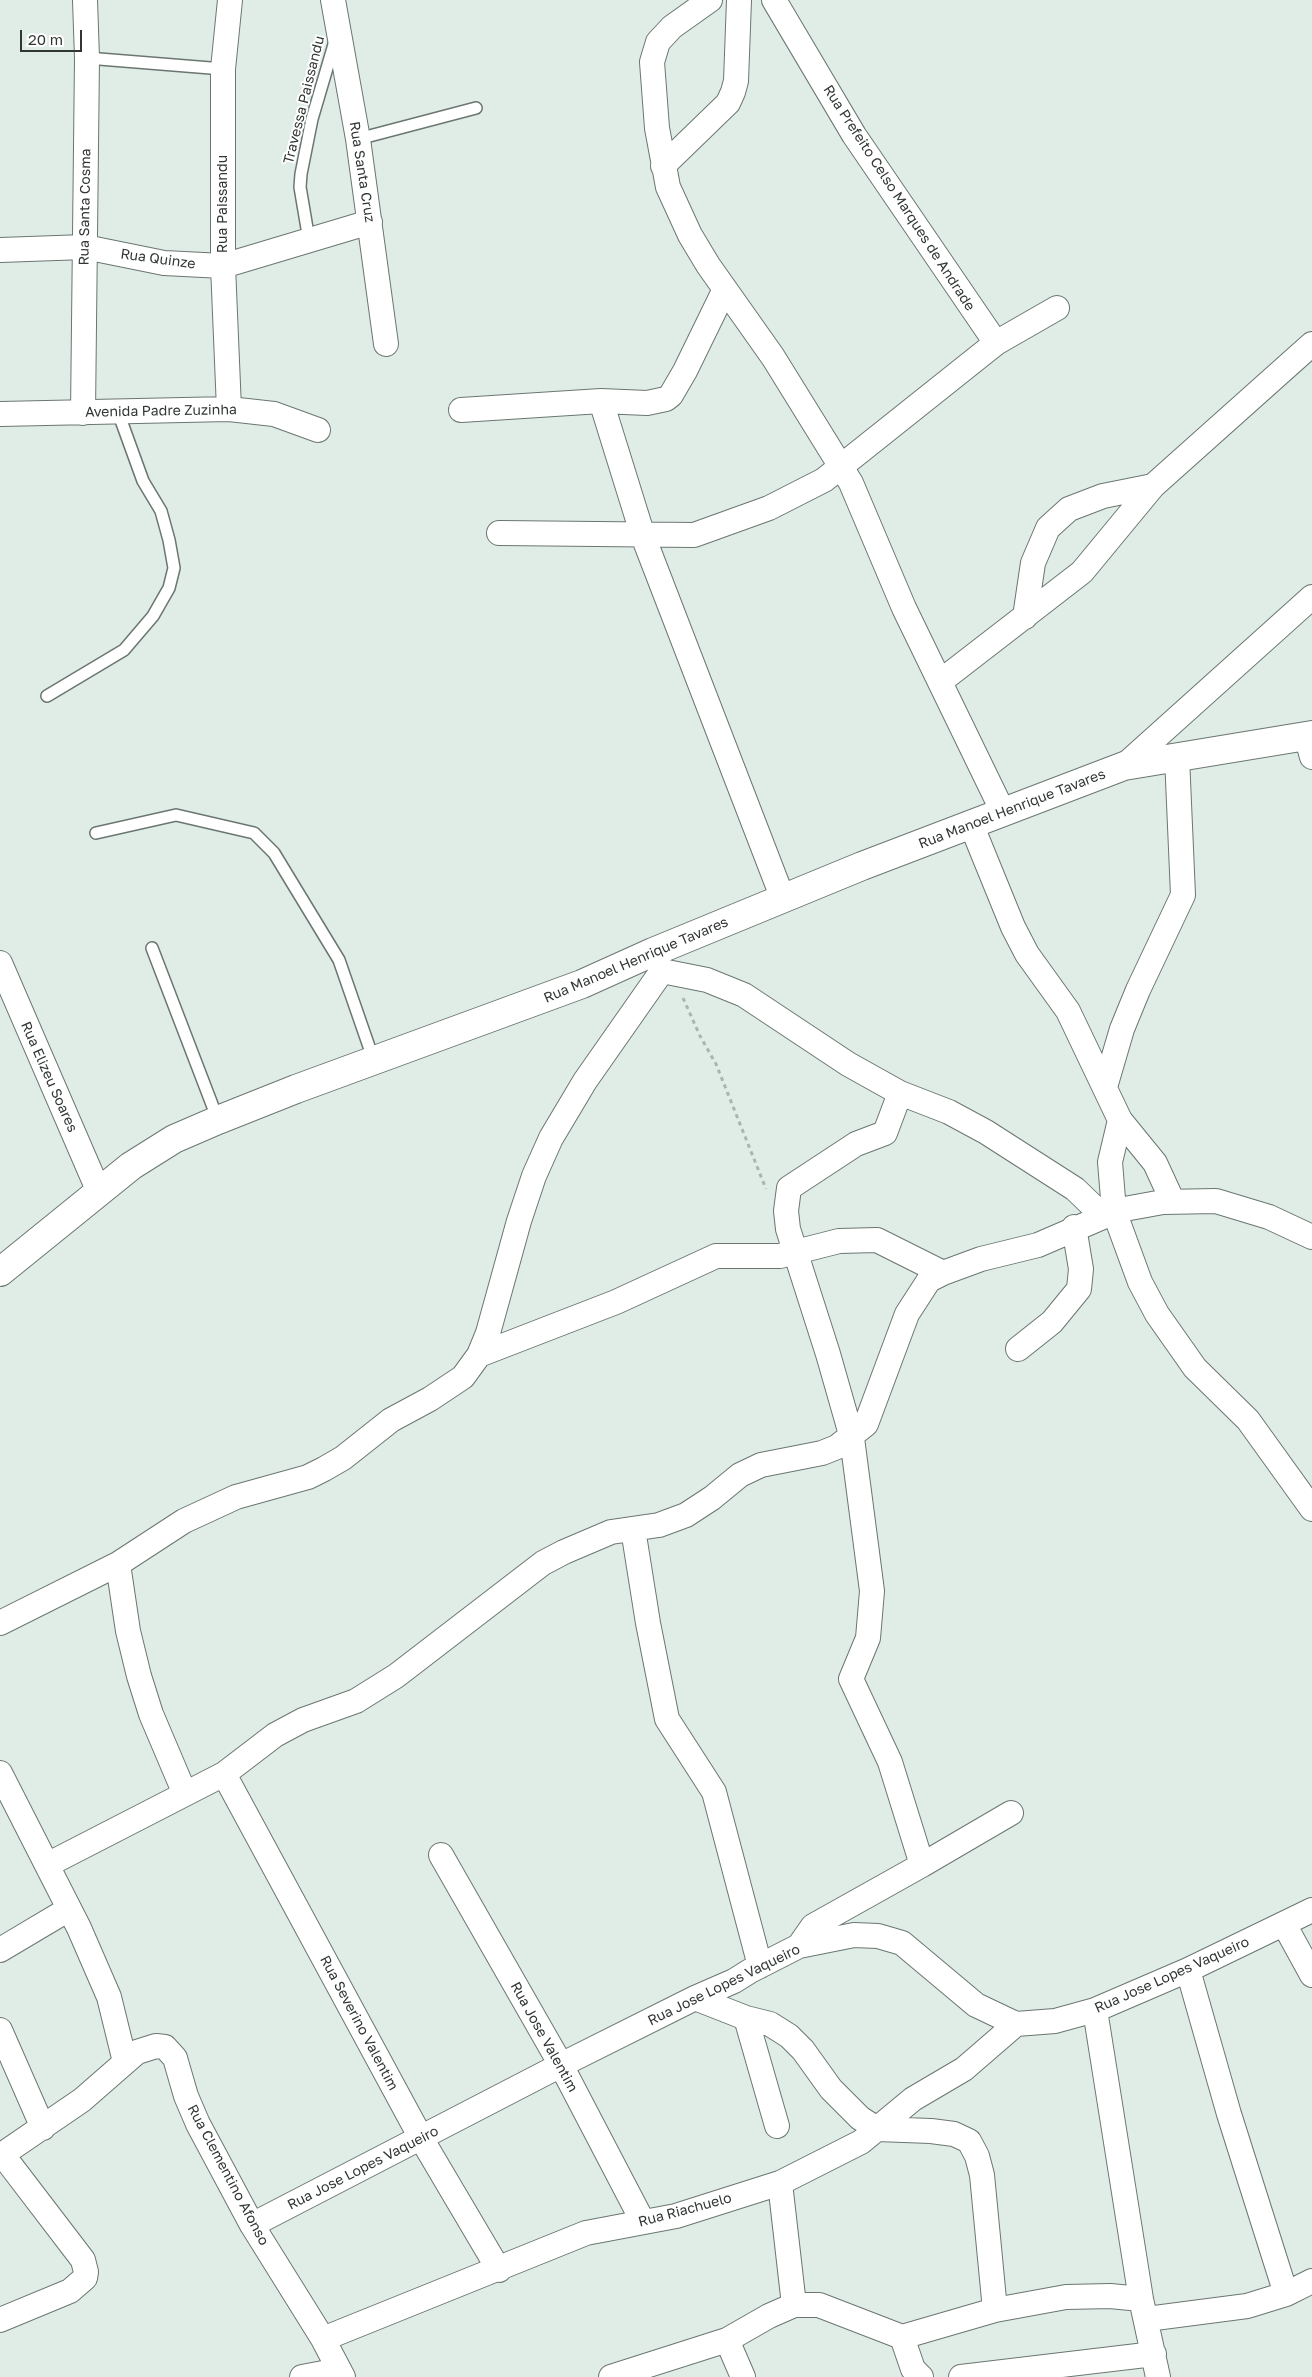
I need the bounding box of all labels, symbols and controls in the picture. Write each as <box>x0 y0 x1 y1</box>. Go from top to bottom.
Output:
scale bar <box>22 20 85 52</box>
text: 20 m <box>28 30 63 48</box>
street label: Travessa Paissandu <box>280 34 328 166</box>
street label: Rua Prefeito Celso Marques de Andrade <box>820 82 978 314</box>
street label: Rua Santa Cruz <box>346 120 378 224</box>
street label: Rua Santa Cosma <box>76 148 94 266</box>
street label: Rua Paissandu <box>215 155 231 253</box>
street label: Rua Quinze <box>119 245 197 273</box>
street label: Avenida Padre Zuzinha <box>85 401 237 421</box>
street label: Rua Manoel Henrique Tavares <box>916 766 1108 852</box>
street label: Rua Manoel Henrique Tavares <box>541 913 731 1007</box>
street label: Rua Elizeu Soares <box>17 1019 81 1135</box>
street label: Rua Jose Lopes Vaqueiro <box>1092 1933 1252 2017</box>
street label: Rua Jose Lopes Vaqueiro <box>645 1941 803 2029</box>
street label: Rua Severino Valentim <box>316 1953 402 2093</box>
street label: Rua Jose Valentim <box>507 1979 581 2095</box>
street label: Rua Clementino Afonso <box>184 2102 272 2248</box>
street label: Rua Jose Lopes Vaqueiro <box>285 2123 441 2213</box>
street label: Rua Riachuelo <box>637 2189 733 2231</box>

